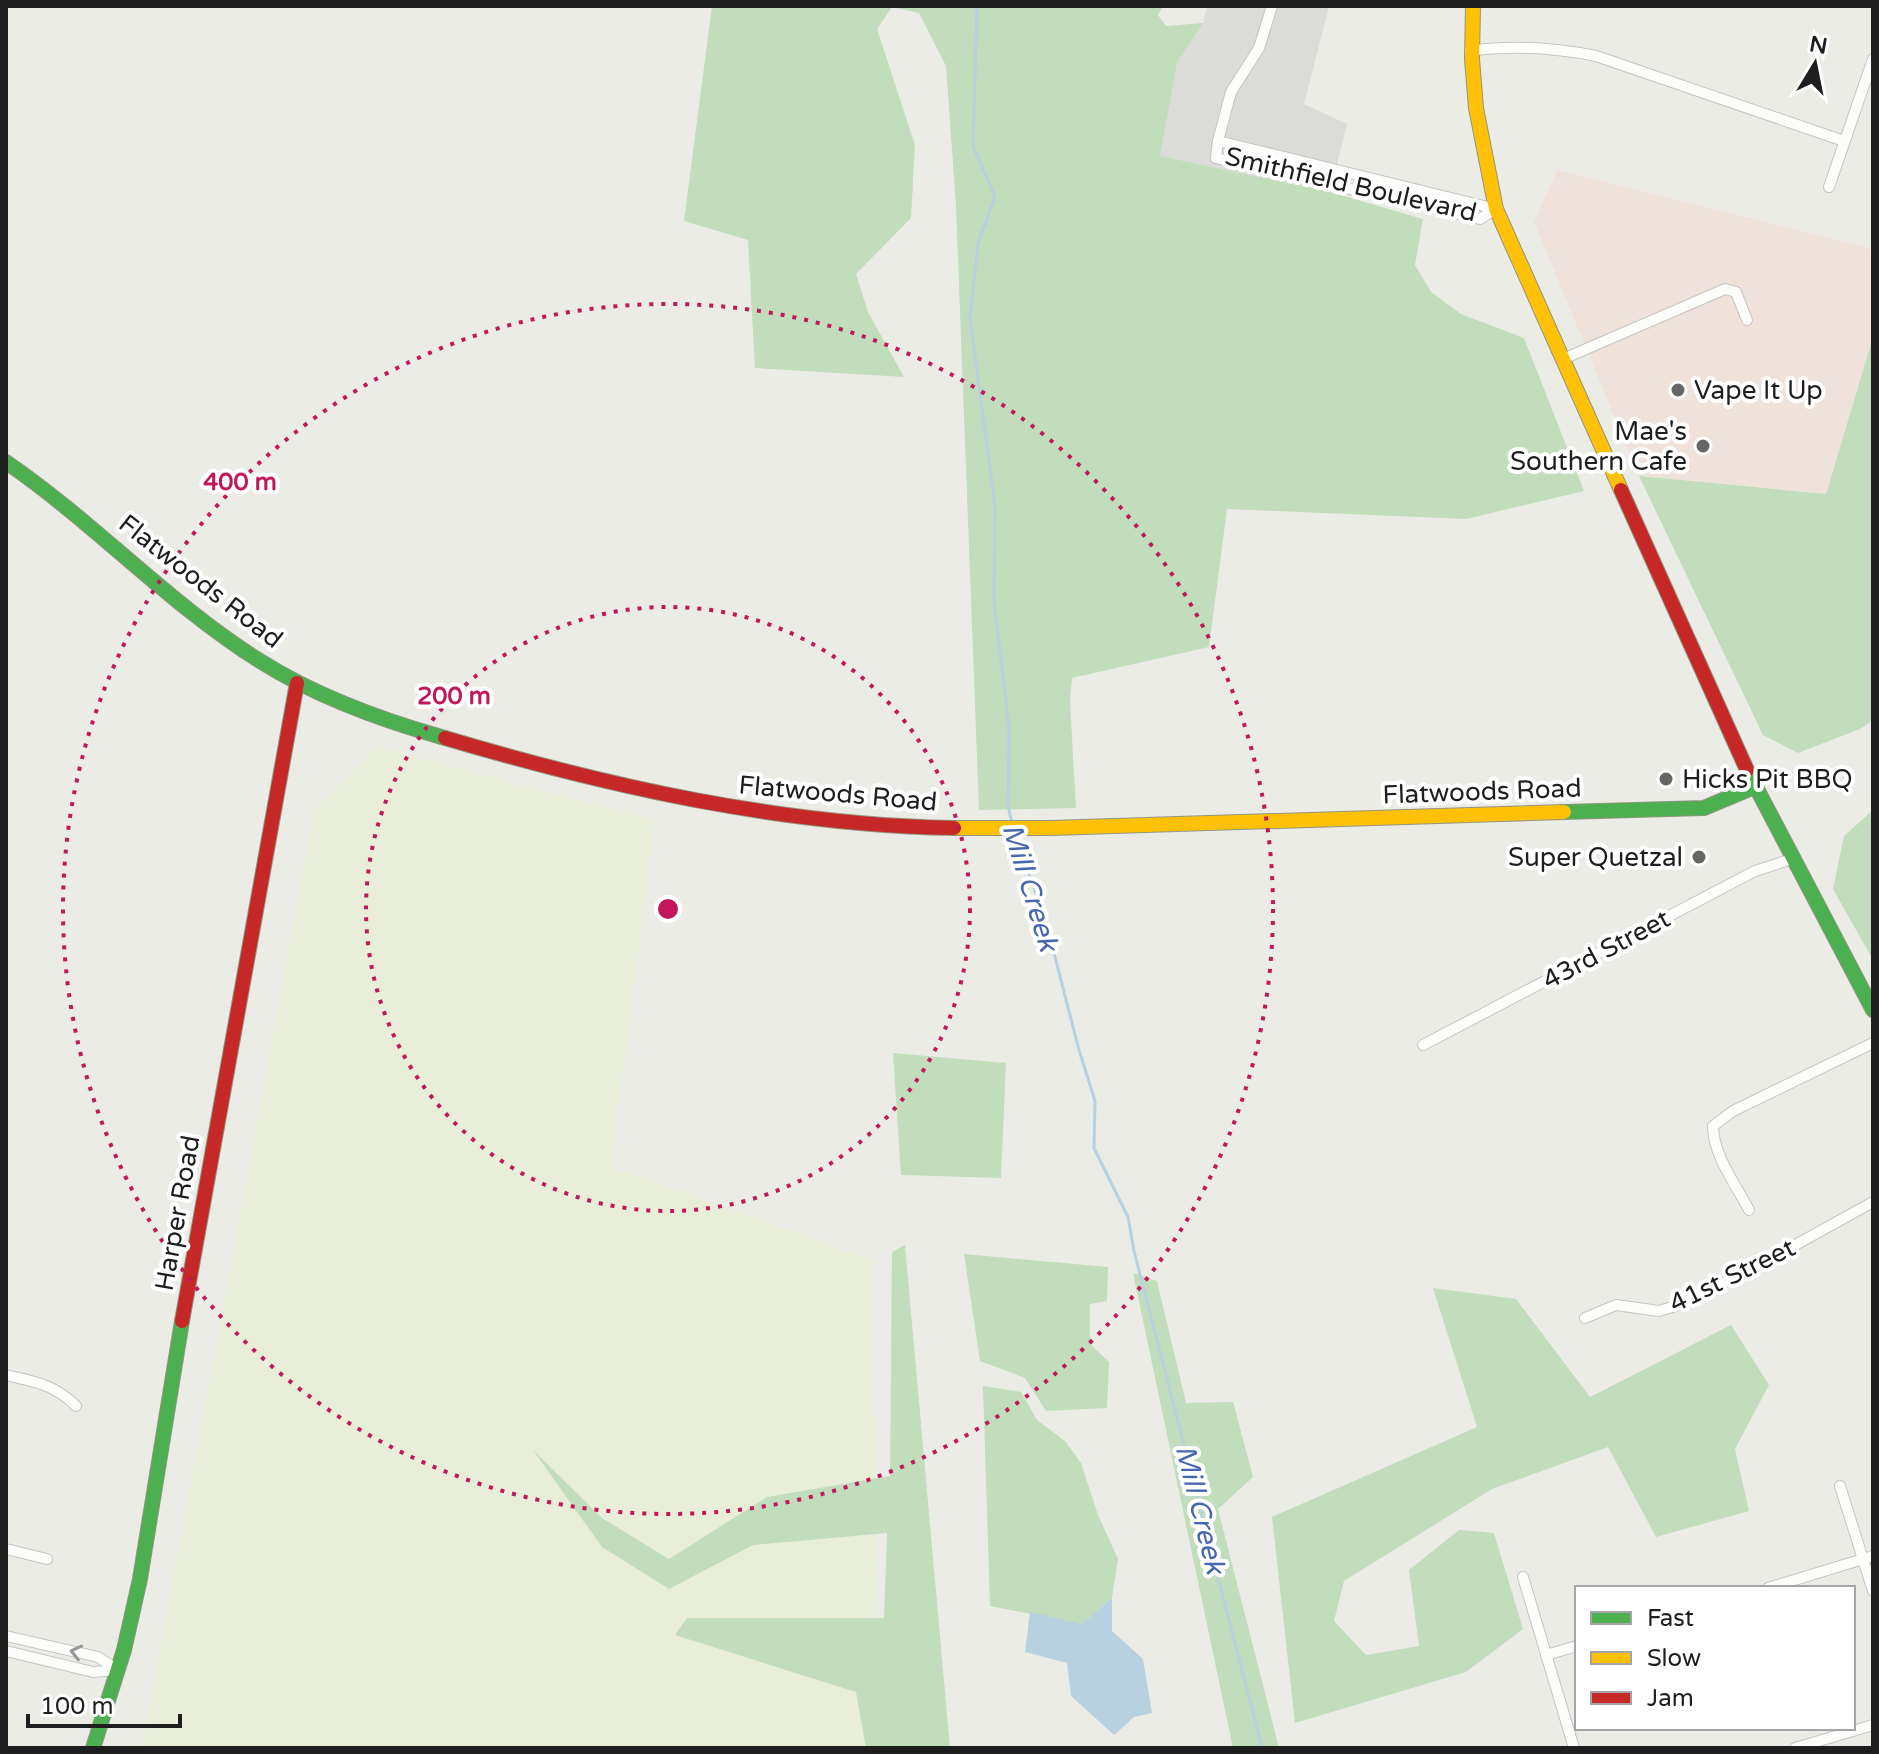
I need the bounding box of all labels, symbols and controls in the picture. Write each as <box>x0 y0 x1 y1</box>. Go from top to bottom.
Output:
north arrow <box>1775 24 1855 104</box>
text: N <box>1807 31 1829 60</box>
street label: Smithfield Boulevard <box>1222 140 1480 229</box>
place label: Vape It Up <box>1694 375 1823 406</box>
marker: Vape It Up <box>1669 381 1687 399</box>
place label: Mae's Southern Cafe <box>1510 416 1687 477</box>
marker: Mae's Southern Cafe <box>1694 437 1712 455</box>
text: 400 m <box>203 468 277 497</box>
street label: Flatwoods Road <box>113 508 289 655</box>
text: 200 m <box>417 682 491 711</box>
place label: Hicks Pit BBQ <box>1682 764 1853 795</box>
street label: Flatwoods Road <box>737 769 939 818</box>
marker: Hicks Pit BBQ <box>1657 770 1675 788</box>
street label: Flatwoods Road <box>1382 773 1582 810</box>
water label: Mill Creek <box>995 819 1066 957</box>
place label: Super Quetzal <box>1508 842 1683 873</box>
marker: Super Quetzal <box>1690 848 1708 866</box>
centre of rings <box>654 895 682 923</box>
street label: 43rd Street <box>1537 903 1675 996</box>
street label: Harper Road <box>149 1133 206 1293</box>
street label: 41st Street <box>1664 1232 1800 1319</box>
water label: Mill Creek <box>1168 1441 1233 1579</box>
legend <box>1575 1586 1855 1730</box>
text: Fast <box>1647 1604 1694 1633</box>
text: Slow <box>1647 1644 1701 1673</box>
one-way arrow <box>70 1645 83 1662</box>
scale bar <box>28 1678 180 1728</box>
text: Jam <box>1647 1684 1694 1713</box>
text: 100 m <box>40 1692 114 1721</box>

